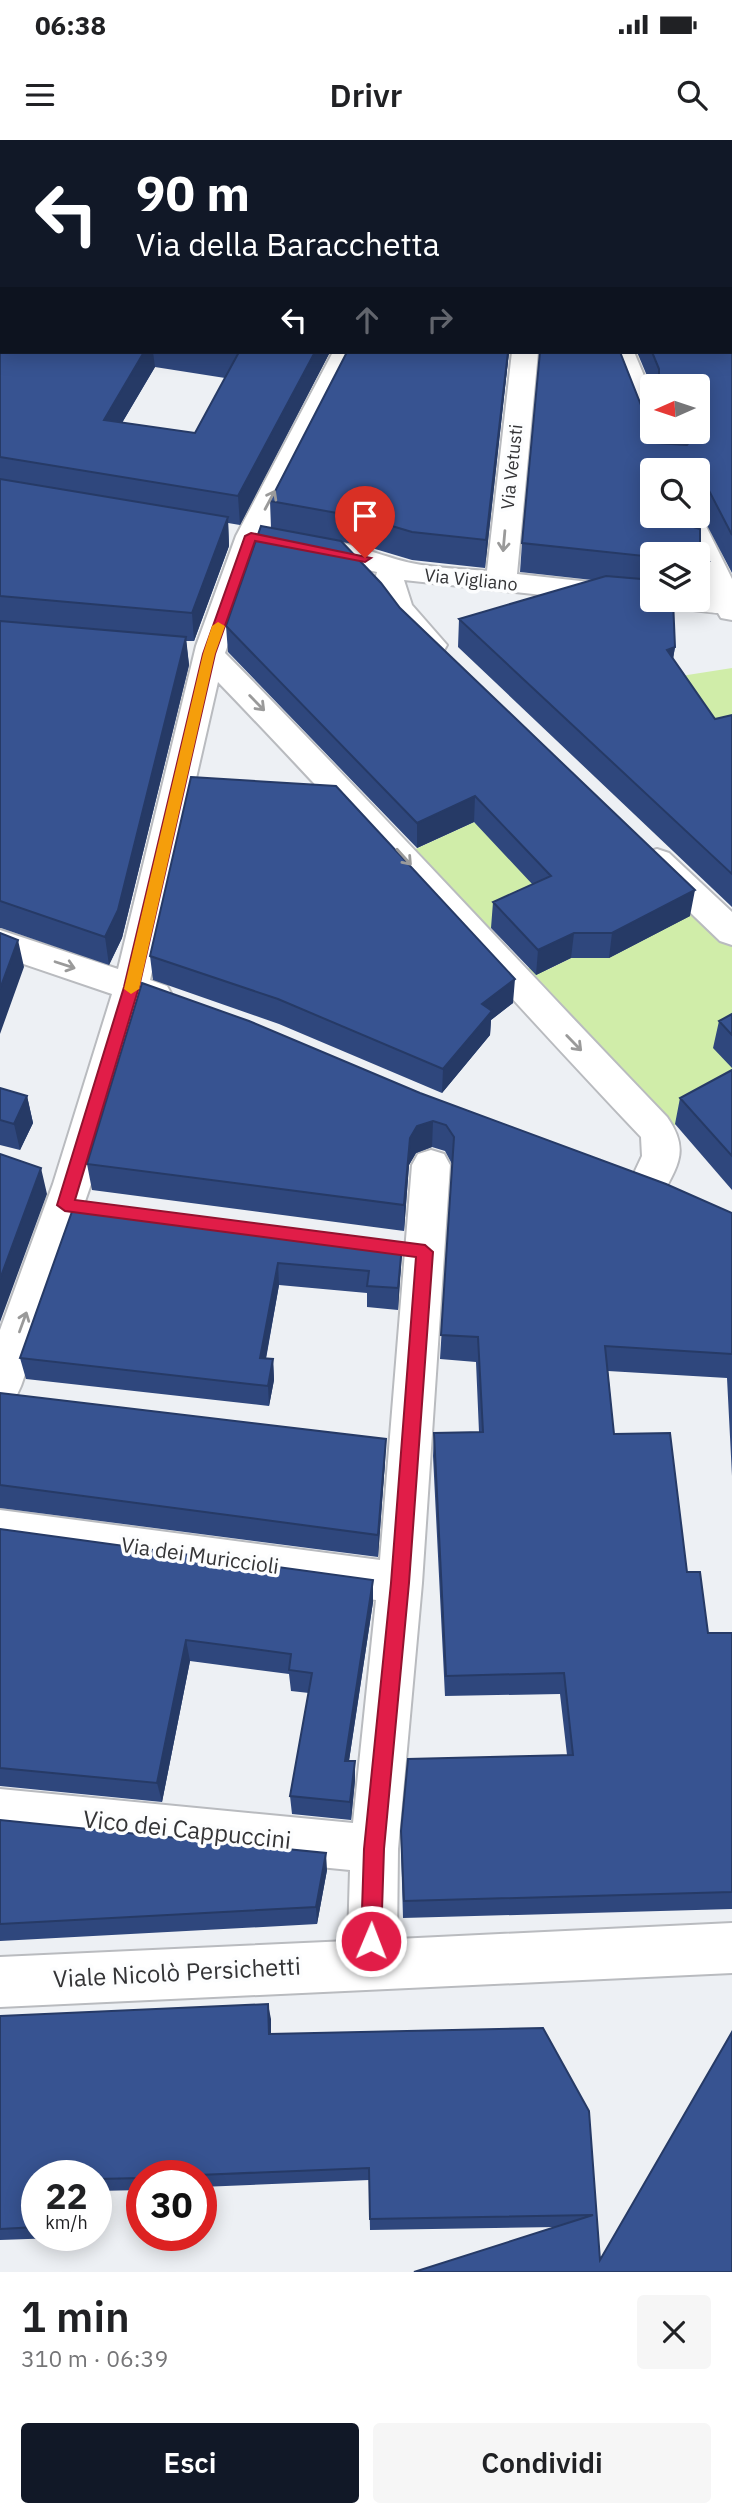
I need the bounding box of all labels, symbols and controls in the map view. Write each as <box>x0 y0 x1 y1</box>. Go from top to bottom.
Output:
text: 06:38 <box>35 8 106 42</box>
text: Drivr <box>330 74 402 116</box>
icon: menu <box>21 76 59 114</box>
icon: search <box>673 76 711 114</box>
text: 90 m <box>136 161 250 224</box>
icon: left <box>21 168 112 259</box>
text: Via della Baracchetta <box>136 223 440 265</box>
icon: left <box>275 301 313 339</box>
icon: ahead <box>348 301 386 339</box>
icon: right <box>421 301 459 339</box>
north arrow <box>640 374 710 444</box>
map controls <box>640 374 710 612</box>
street label: Via Vetusti <box>496 423 527 511</box>
button: search <box>640 458 710 528</box>
pin <box>335 486 395 558</box>
one-way arrow <box>264 490 277 511</box>
icon: arrive <box>346 497 384 535</box>
one-way arrow <box>497 530 510 552</box>
button: layers <box>640 542 710 612</box>
street label: Via Vigliano <box>423 563 519 596</box>
one-way arrow <box>248 694 265 711</box>
one-way arrow <box>396 848 412 866</box>
one-way arrow <box>53 960 75 972</box>
one-way arrow <box>565 1035 582 1052</box>
one-way arrow <box>18 1312 30 1334</box>
street label: Via dei Muriccioli <box>119 1530 281 1580</box>
street label: Vico dei Cappuccini <box>81 1802 293 1856</box>
position arrow <box>334 1904 408 1978</box>
street label: Viale Nicolò Persichetti <box>52 1950 302 1994</box>
speed limit sign: 30 <box>126 2160 217 2251</box>
text: 22 <box>45 2173 88 2219</box>
text: km/h <box>45 2211 88 2234</box>
text: 1 min <box>21 2289 130 2344</box>
button: close <box>637 2295 711 2369</box>
text: 310 m · 06:39 <box>21 2343 168 2373</box>
button: Esci <box>21 2423 359 2503</box>
button: Condividi <box>373 2423 711 2503</box>

